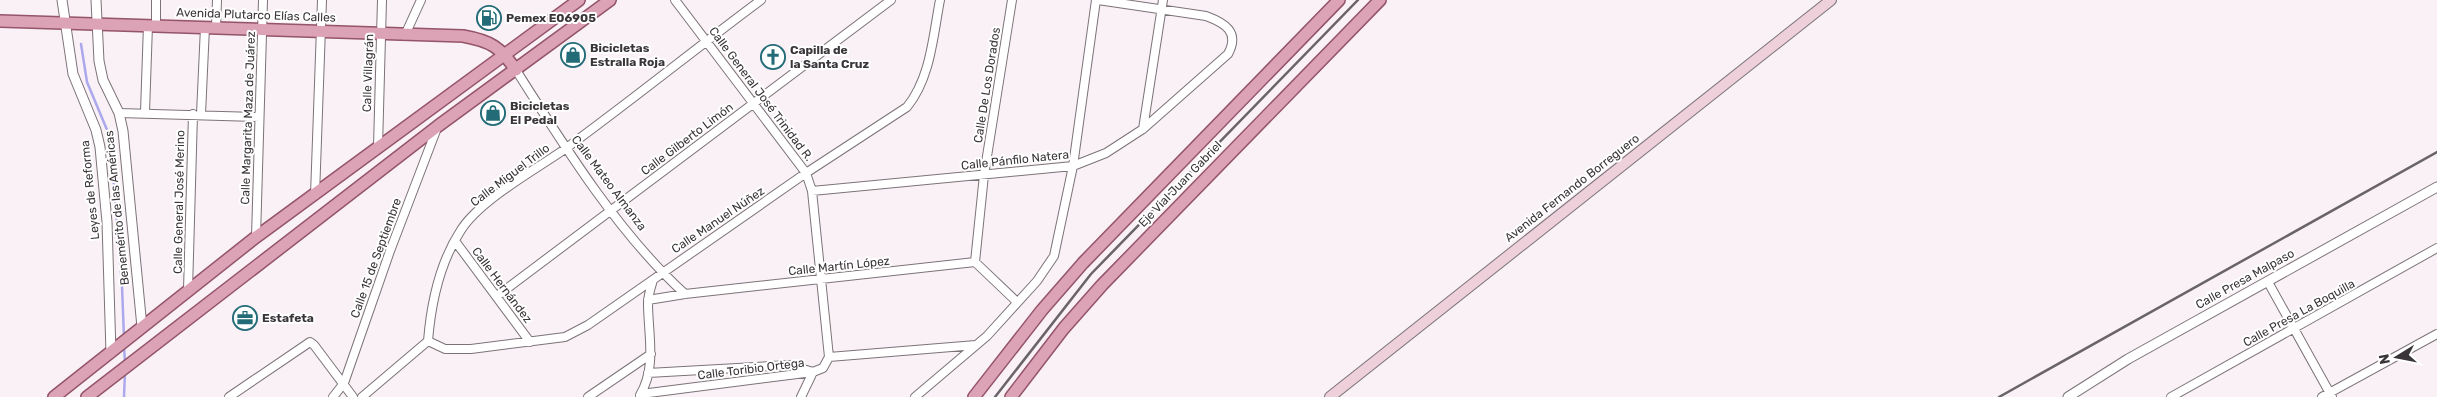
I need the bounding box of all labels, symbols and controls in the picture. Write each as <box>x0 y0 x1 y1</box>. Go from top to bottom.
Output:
street label: Avenida Plutarco Elías Calles <box>176 5 336 25</box>
fuel station icon: Pemex E06905 <box>476 5 502 31</box>
place label: Pemex E06905 <box>506 11 596 25</box>
street label: Calle General José Trinidad R. <box>706 24 816 164</box>
street label: Calle De Los Dorados <box>971 26 1003 144</box>
street label: Calle Margarita Maza de Juárez <box>238 31 258 205</box>
street label: Calle Villagrán <box>360 34 376 112</box>
place label: Bicicletas Estralla Roja <box>590 41 665 69</box>
shop icon: Bicicletas Estralla Roja <box>560 42 586 68</box>
place label: Capilla de la Santa Cruz <box>790 43 870 71</box>
church icon: Capilla de la Santa Cruz <box>760 44 786 70</box>
place label: Bicicletas El Pedal <box>510 99 570 127</box>
shop icon: Bicicletas El Pedal <box>480 100 506 126</box>
street label: Calle Gilberto Limón <box>638 100 736 178</box>
street label: Benemérito de las Américas <box>102 130 132 286</box>
street label: Calle General José Merino <box>171 130 187 274</box>
street label: Avenida Fernando Borreguero <box>1502 131 1642 245</box>
street label: Calle Mateo Almanza <box>569 133 649 233</box>
street label: Eje Vial Juan Gabriel <box>1135 138 1225 230</box>
street label: Leyes de Reforma <box>78 140 102 240</box>
street label: Calle Miguel Trillo <box>468 141 552 209</box>
street label: Calle Pánfilo Natera <box>960 147 1070 173</box>
street label: Calle Manuel Núñez <box>669 184 767 256</box>
street label: Calle 15 de Septiembre <box>348 196 404 320</box>
street label: Calle Hernández <box>469 244 535 326</box>
street label: Calle Presa Malpaso <box>2193 246 2297 312</box>
street label: Calle Martín López <box>787 254 891 278</box>
street label: Calle Presa La Boquilla <box>2241 276 2357 350</box>
office icon: Estafeta <box>232 305 258 331</box>
place label: Estafeta <box>262 311 314 325</box>
north arrow <box>2372 332 2422 382</box>
text: N <box>2375 353 2394 366</box>
street label: Calle Toribio Ortega <box>697 355 805 383</box>

